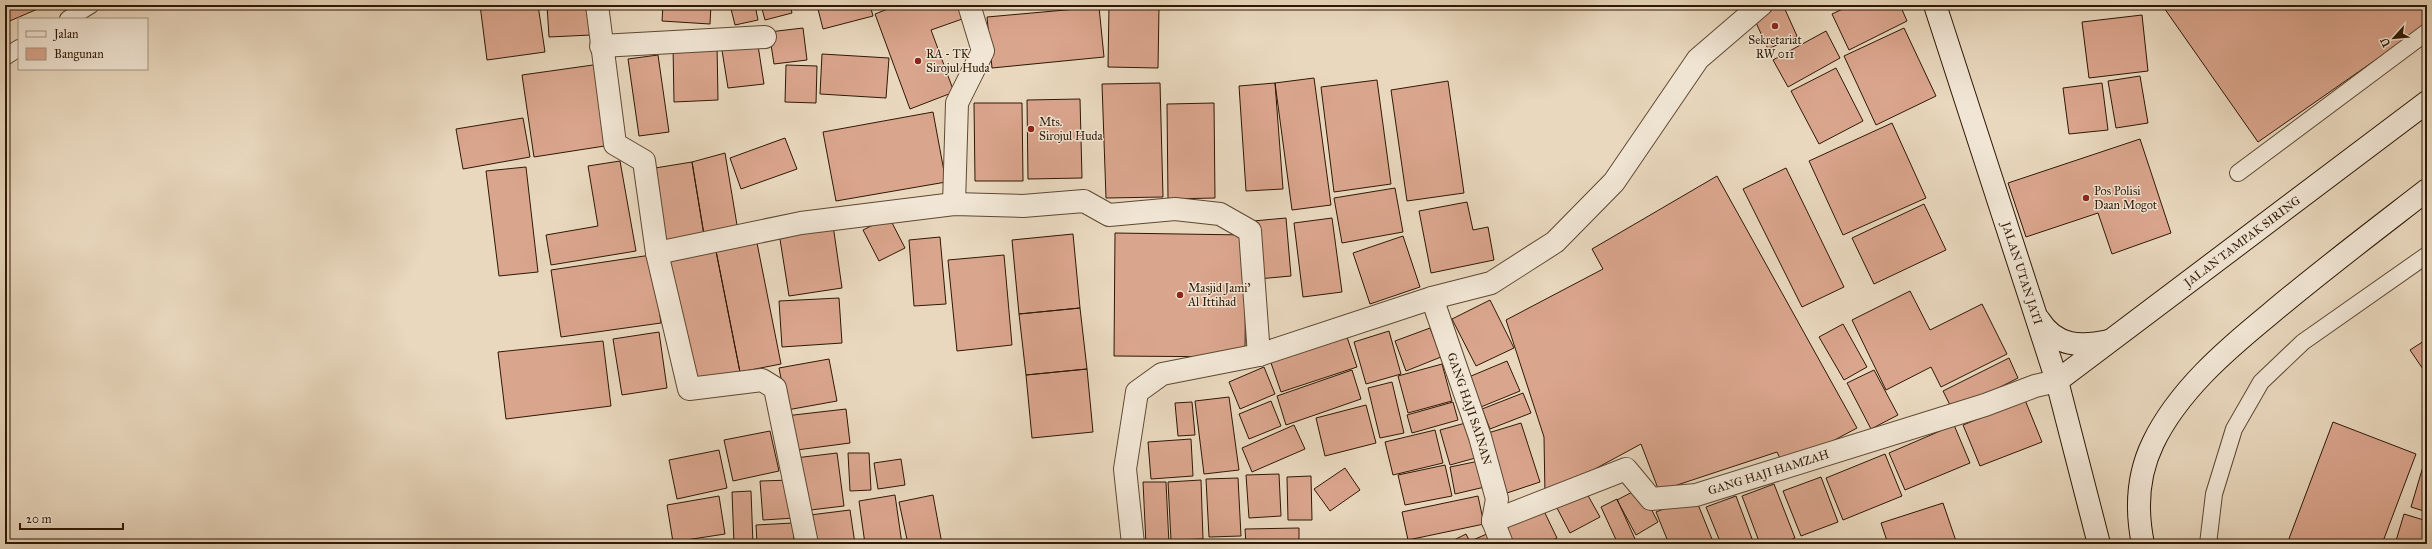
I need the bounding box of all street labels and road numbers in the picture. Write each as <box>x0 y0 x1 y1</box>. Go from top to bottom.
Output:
street label: JALAN TAMPAK SIRING <box>2180 193 2303 292</box>
street label: JALAN UTAN JATI <box>1997 218 2045 326</box>
street label: GANG HAJI SAINAN <box>1444 351 1494 467</box>
street label: GANG HAJI HAMZAH <box>1706 447 1831 498</box>

